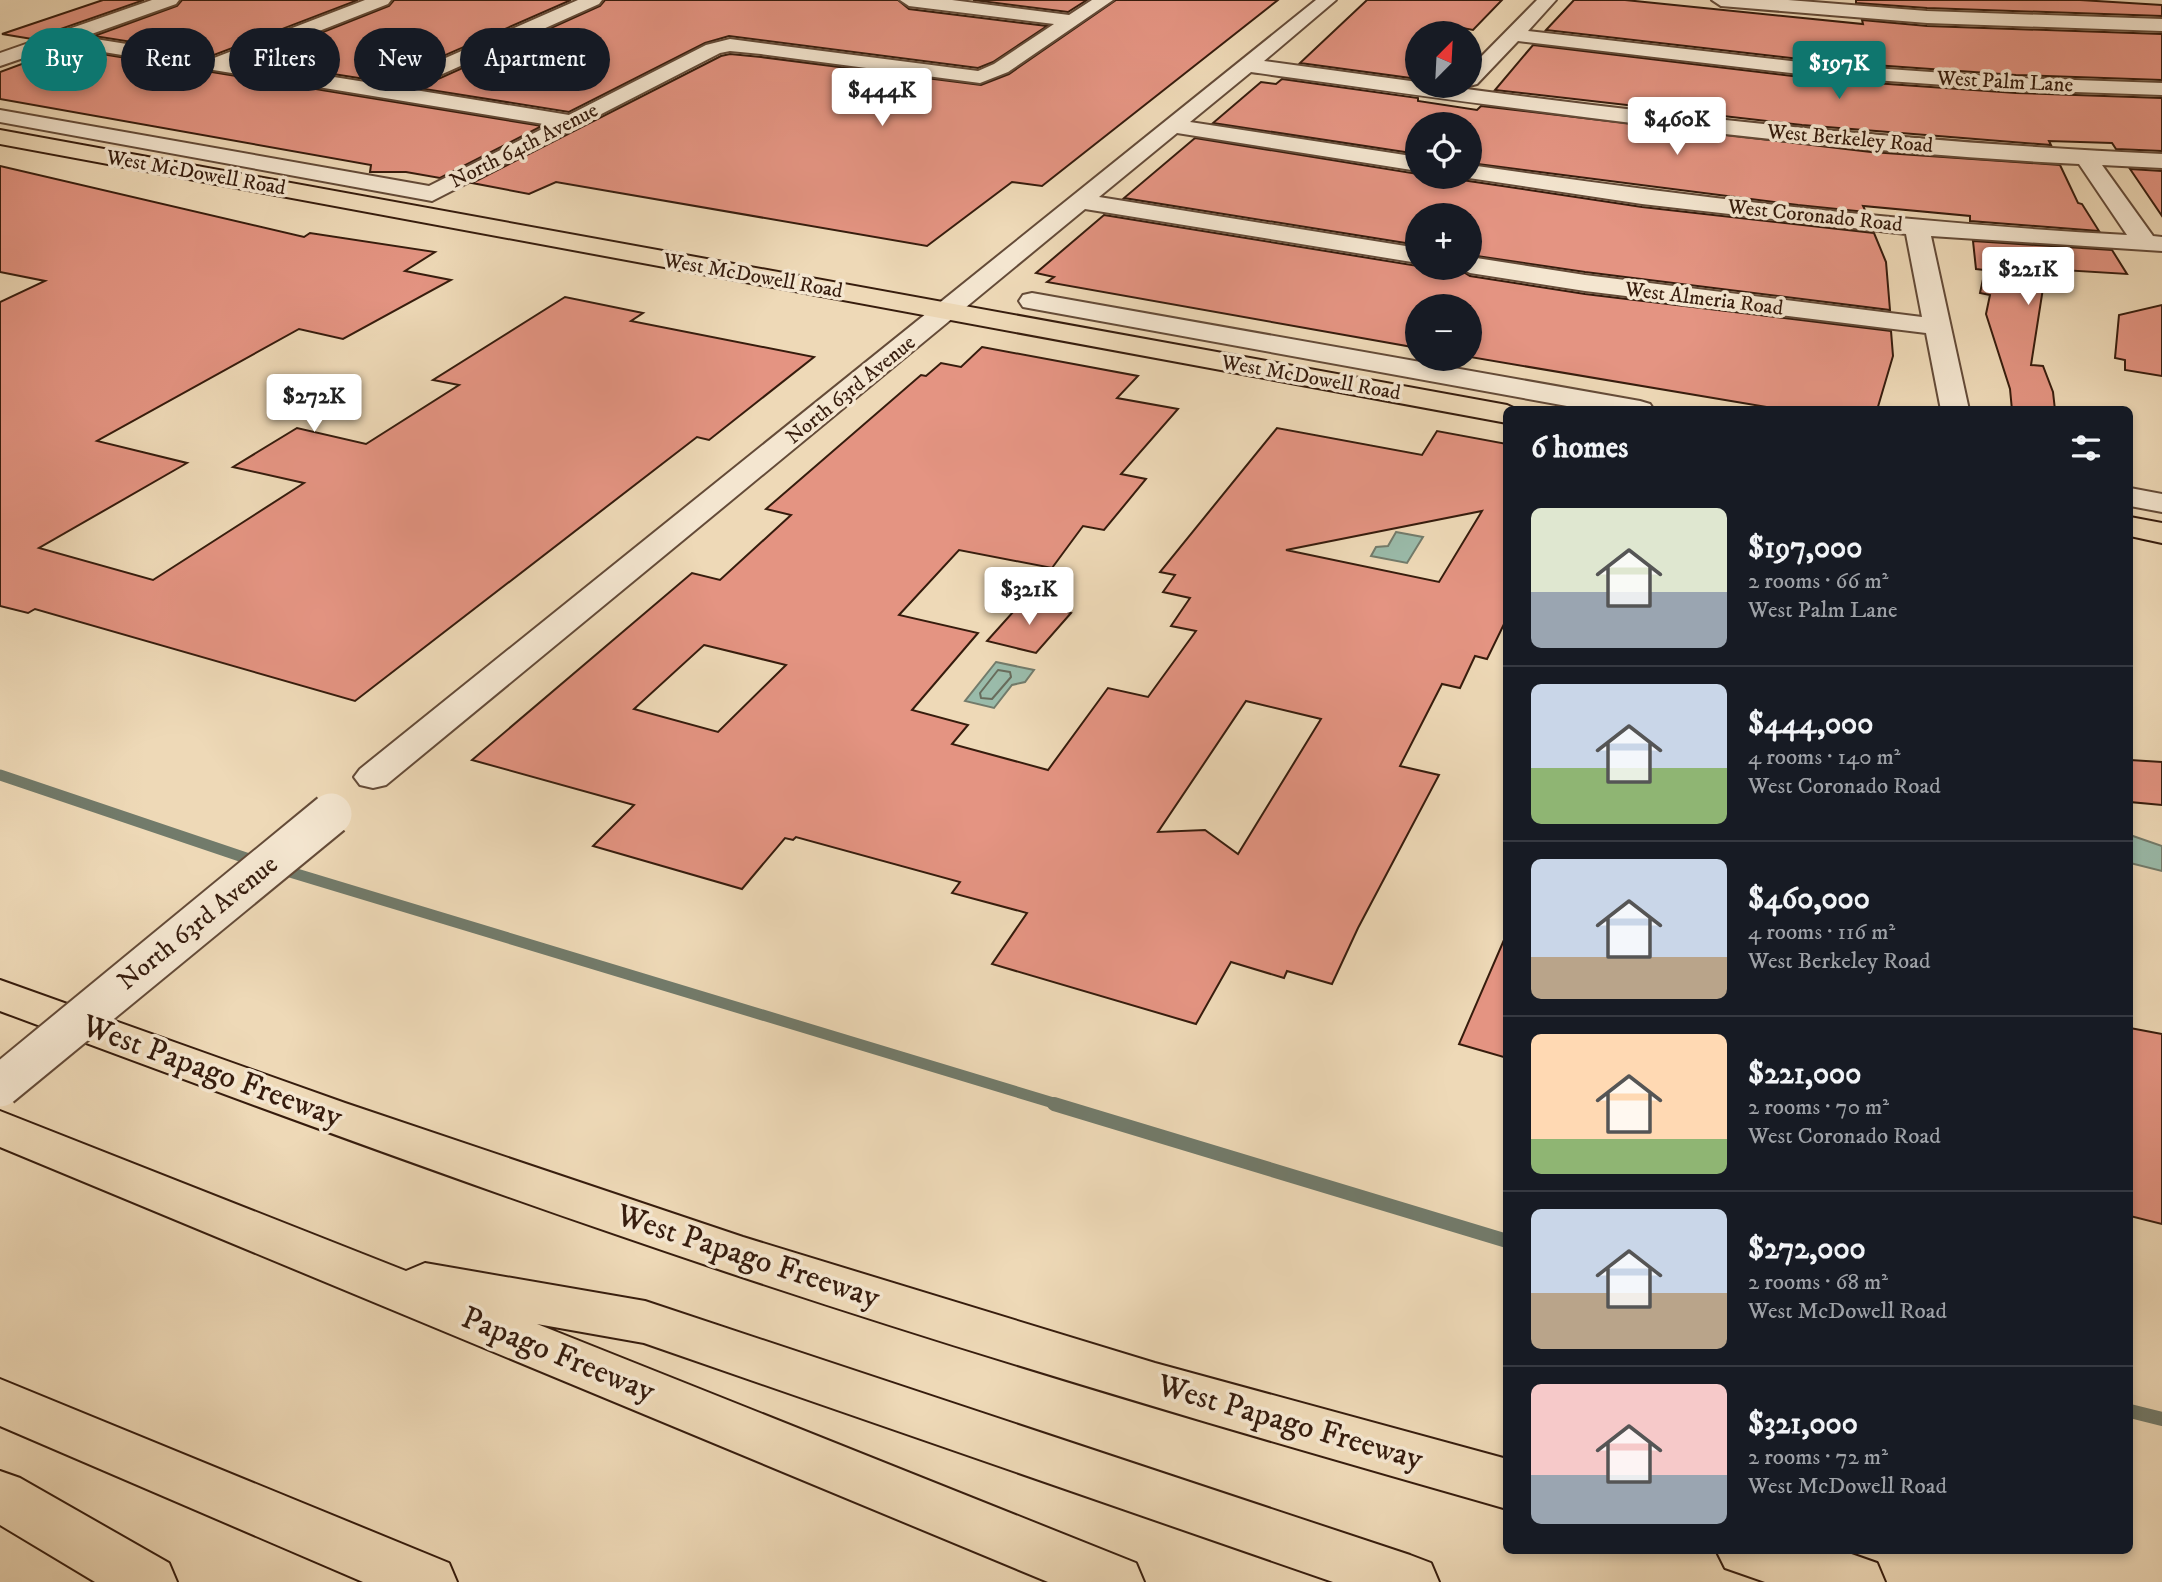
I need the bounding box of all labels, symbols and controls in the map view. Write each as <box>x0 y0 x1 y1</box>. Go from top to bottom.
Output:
north arrow <box>1405 21 1482 98</box>
map controls <box>1405 21 1482 371</box>
chip: Buy <box>21 28 107 91</box>
chip: Rent <box>121 28 215 91</box>
chip: Filters <box>229 28 340 91</box>
chip: New <box>354 28 446 91</box>
chip: Apartment <box>460 28 610 91</box>
pin: $197K <box>1790 42 1888 101</box>
text: $197K <box>1809 49 1869 78</box>
street label: West Palm Lane <box>1935 65 2074 99</box>
pin: $444K <box>833 68 931 128</box>
text: $444K <box>848 76 916 105</box>
street label: North 64th Avenue <box>446 97 603 195</box>
pin: $460K <box>1628 97 1726 157</box>
text: $460K <box>1644 105 1710 134</box>
button: locate <box>1405 112 1482 189</box>
street label: West Berkeley Road <box>1765 119 1935 159</box>
street label: West McDowell Road <box>103 144 288 202</box>
street label: West Coronado Road <box>1725 194 1904 238</box>
button: + <box>1405 203 1482 280</box>
street label: West McDowell Road <box>660 247 845 305</box>
pin: $221K <box>1979 247 2077 307</box>
text: $221K <box>1998 255 2058 284</box>
street label: West Almeria Road <box>1622 276 1785 322</box>
button: − <box>1405 294 1482 371</box>
street label: North 63rd Avenue <box>781 330 921 450</box>
street label: West McDowell Road <box>1218 349 1403 407</box>
pin: $272K <box>265 374 363 434</box>
text: $272K <box>283 382 345 411</box>
icon: filters <box>2067 429 2105 467</box>
text: 6 homes <box>1531 430 1628 467</box>
text: $197,000 <box>1748 530 1862 567</box>
icon: home <box>1587 536 1671 620</box>
text: 2 rooms · 66 m² <box>1748 567 1888 596</box>
pin: $321K <box>980 568 1078 627</box>
text: $321K <box>1000 575 1058 604</box>
text: West Palm Lane <box>1748 596 1898 625</box>
text: $444,000 <box>1748 706 1873 743</box>
icon: home <box>1587 712 1671 796</box>
text: 4 rooms · 140 m² <box>1748 743 1901 772</box>
text: West Coronado Road <box>1748 772 1941 801</box>
street label: North 63rd Avenue <box>111 848 285 998</box>
text: $460,000 <box>1748 881 1870 918</box>
icon: home <box>1587 887 1671 971</box>
text: 4 rooms · 116 m² <box>1748 918 1895 947</box>
text: West Berkeley Road <box>1748 947 1931 976</box>
street label: West Papago Freeway <box>75 1006 348 1138</box>
text: $221,000 <box>1748 1056 1861 1093</box>
icon: home <box>1587 1062 1671 1146</box>
text: 2 rooms · 70 m² <box>1748 1093 1889 1122</box>
text: West Coronado Road <box>1748 1122 1941 1151</box>
street label: West Papago Freeway <box>611 1195 885 1319</box>
text: $272,000 <box>1748 1231 1866 1268</box>
icon: home <box>1587 1237 1671 1321</box>
text: 2 rooms · 68 m² <box>1748 1268 1888 1297</box>
text: West McDowell Road <box>1748 1297 1947 1326</box>
street label: Papago Freeway <box>455 1298 661 1412</box>
street label: West Papago Freeway <box>1152 1366 1428 1480</box>
text: $321,000 <box>1748 1406 1858 1443</box>
icon: home <box>1587 1412 1671 1496</box>
text: 2 rooms · 72 m² <box>1748 1443 1888 1472</box>
text: West McDowell Road <box>1748 1472 1947 1501</box>

